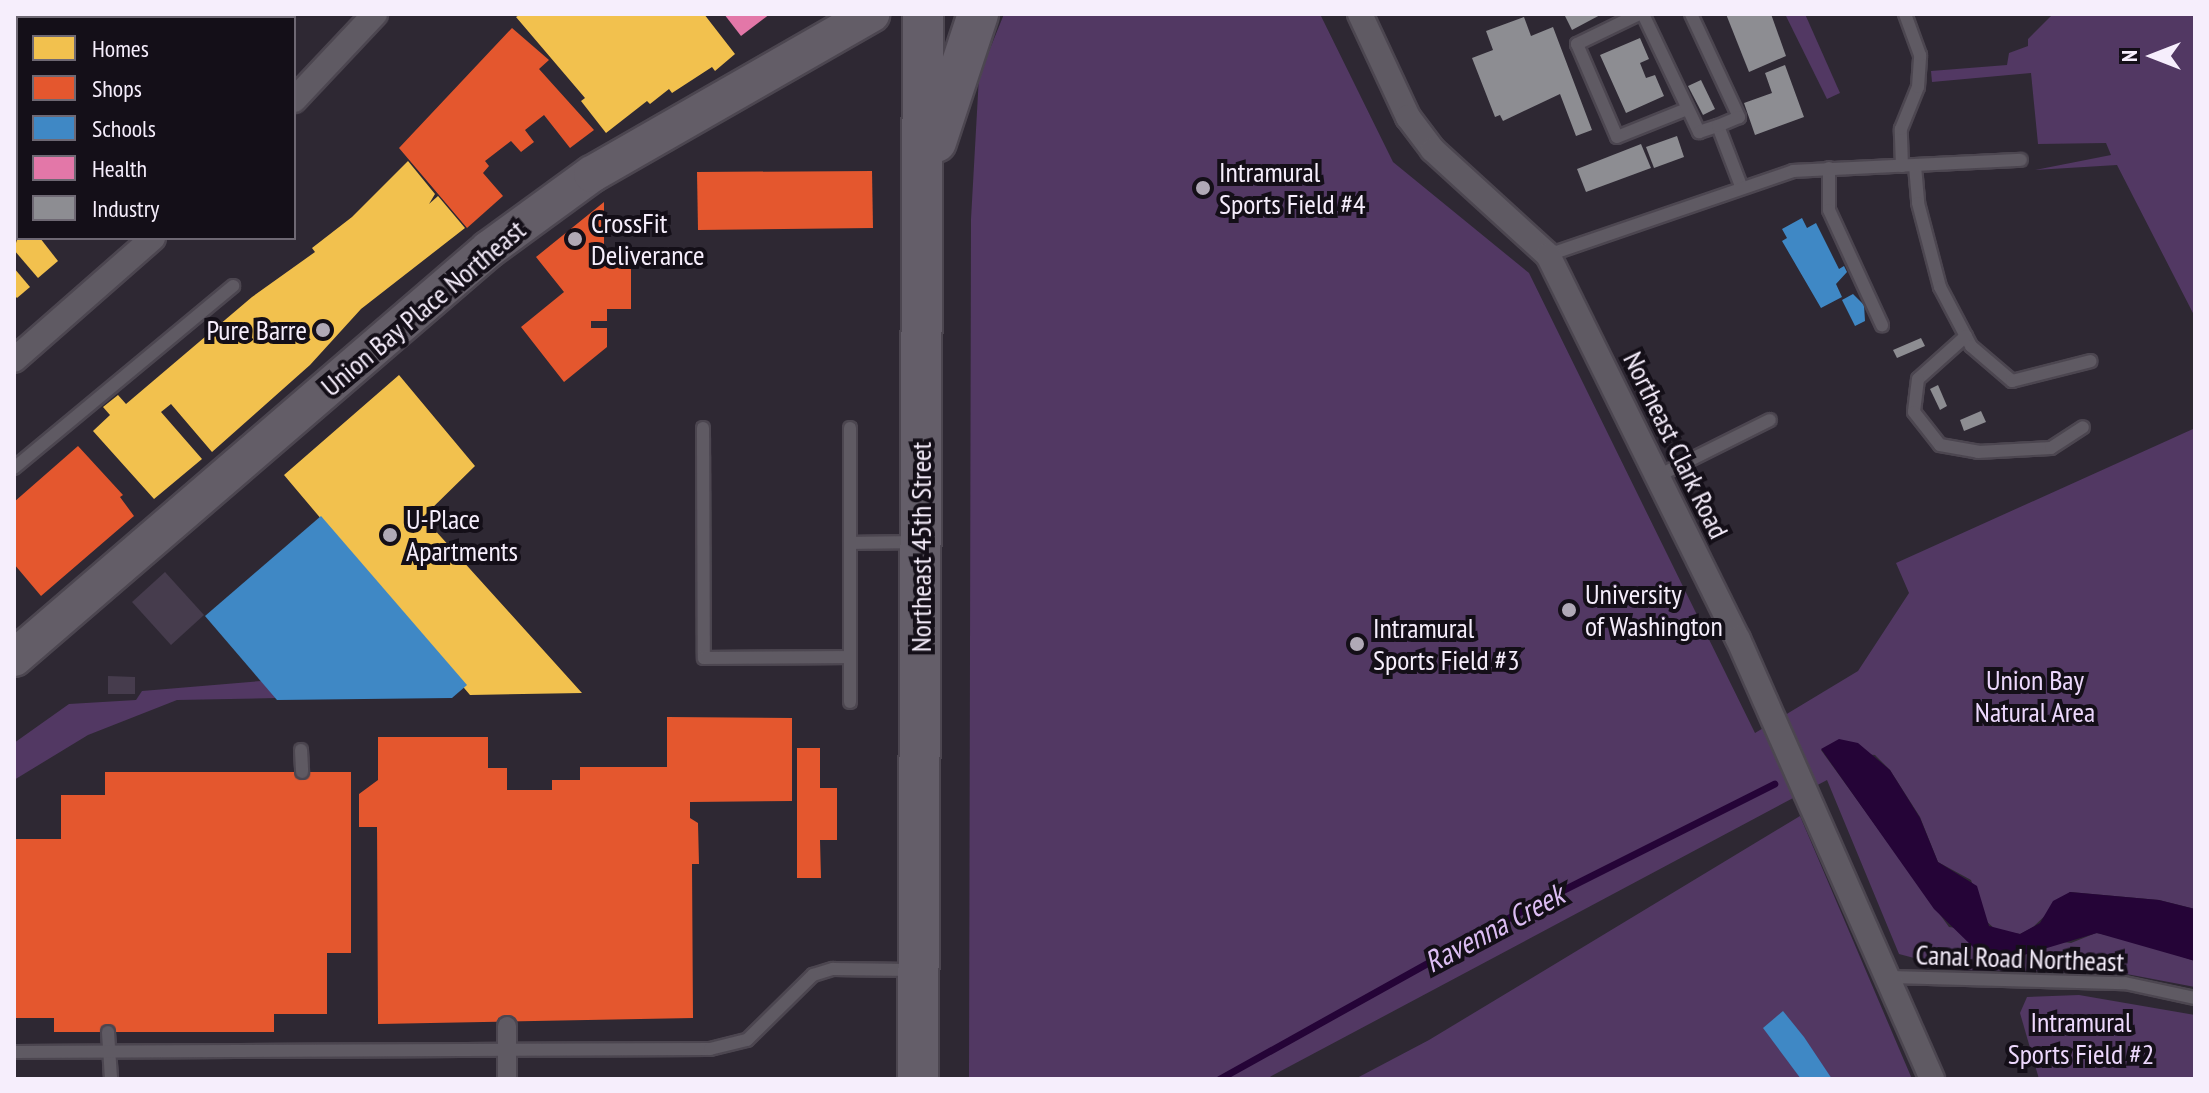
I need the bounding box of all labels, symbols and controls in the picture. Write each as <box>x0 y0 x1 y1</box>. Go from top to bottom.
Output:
legend <box>16 16 296 240</box>
north arrow <box>2113 16 2193 96</box>
text: Homes <box>92 33 149 64</box>
text: N <box>2115 50 2143 62</box>
text: Shops <box>92 73 142 104</box>
text: Schools <box>92 113 156 144</box>
text: Health <box>92 153 147 184</box>
place label: Intramural Sports Field #4 <box>1219 155 1366 221</box>
marker: Intramural Sports Field #4 <box>1194 179 1212 197</box>
text: Industry <box>92 193 159 224</box>
place label: CrossFit Deliverance <box>591 206 705 272</box>
street label: Union Bay Place Northeast <box>314 213 532 403</box>
marker: CrossFit Deliverance <box>566 230 584 248</box>
place label: Pure Barre <box>207 313 307 347</box>
marker: Pure Barre <box>314 321 332 339</box>
street label: Northeast Clark Road <box>1616 346 1736 544</box>
street label: Northeast 45th Street <box>904 442 938 652</box>
place label: U-Place Apartments <box>406 502 518 568</box>
marker: U-Place Apartments <box>381 526 399 544</box>
place label: University of Washington <box>1585 577 1723 643</box>
marker: University of Washington <box>1560 601 1578 619</box>
place label: Intramural Sports Field #3 <box>1373 611 1520 677</box>
marker: Intramural Sports Field #3 <box>1348 635 1366 653</box>
park label: Union Bay Natural Area <box>1974 663 2096 729</box>
water label: Ravenna Creek <box>1418 876 1570 980</box>
street label: Canal Road Northeast <box>1915 938 2125 978</box>
park label: Intramural Sports Field #2 <box>2008 1005 2154 1071</box>

